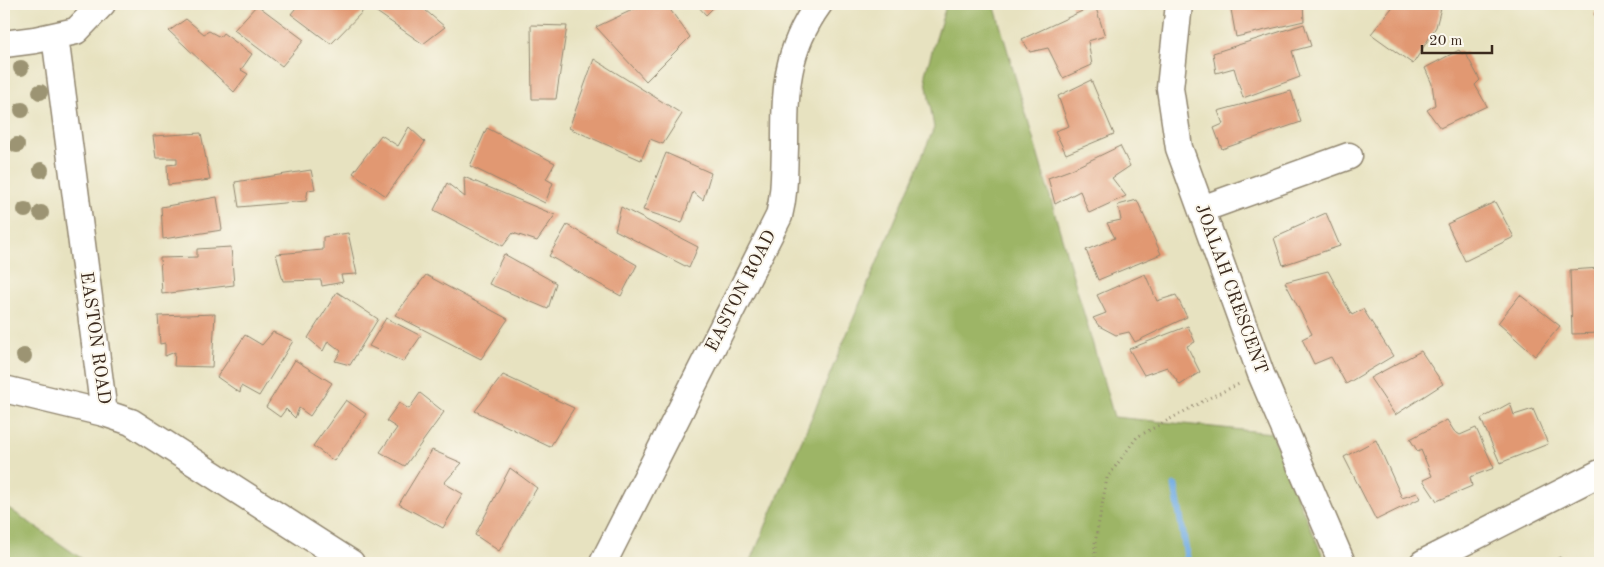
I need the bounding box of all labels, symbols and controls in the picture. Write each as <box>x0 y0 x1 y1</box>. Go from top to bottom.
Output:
scale bar <box>1422 22 1492 54</box>
text: 20 m <box>1429 34 1463 49</box>
street label: JOALAH CRESCENT <box>1192 201 1270 377</box>
street label: EASTON ROAD <box>703 227 779 355</box>
street label: EASTON ROAD <box>77 270 113 406</box>

